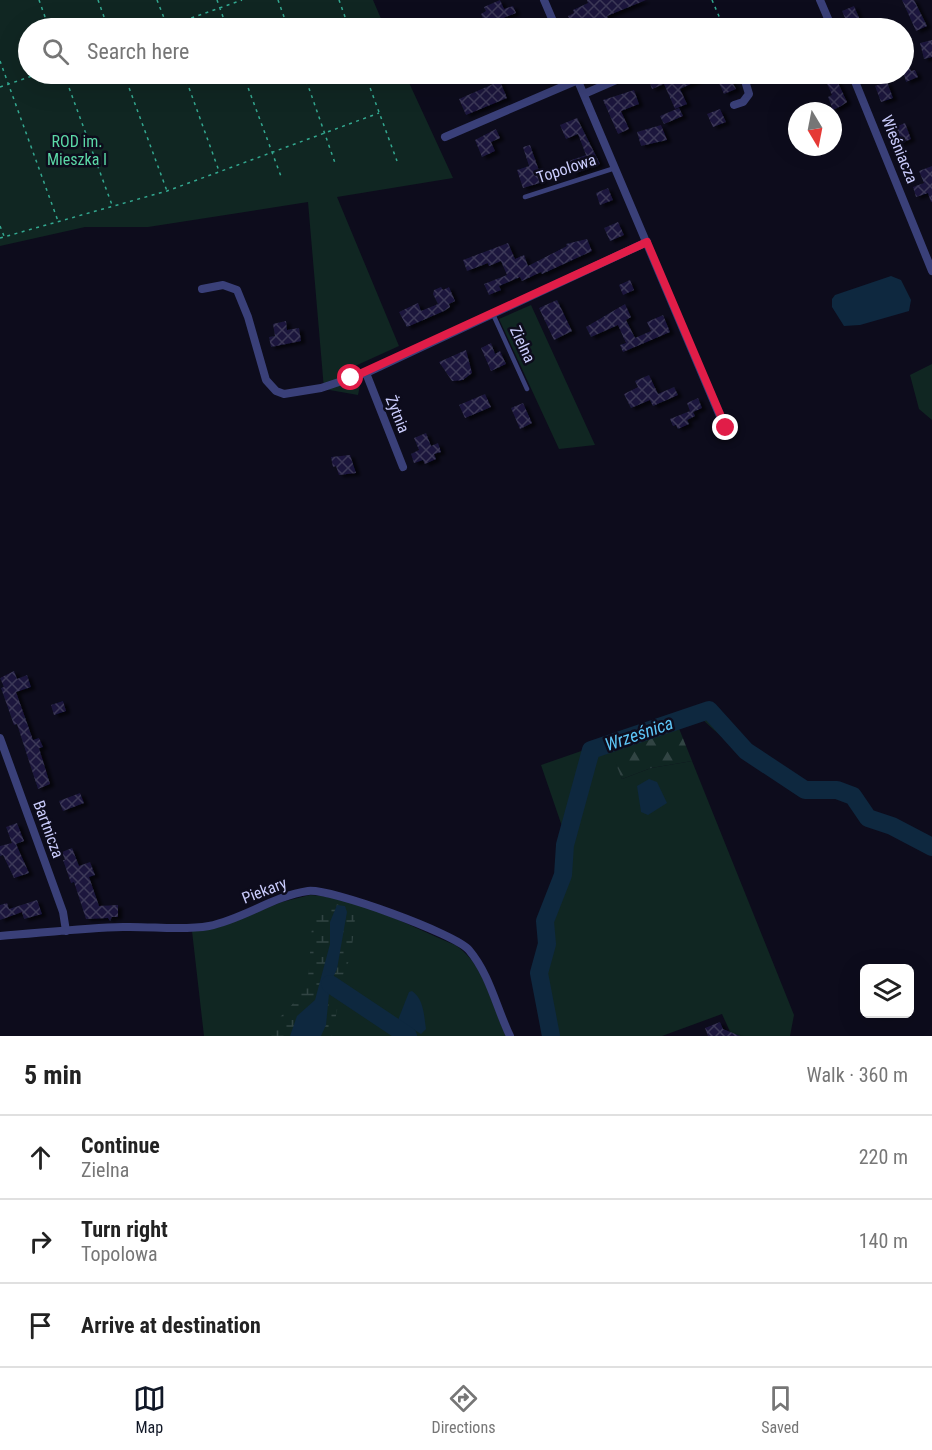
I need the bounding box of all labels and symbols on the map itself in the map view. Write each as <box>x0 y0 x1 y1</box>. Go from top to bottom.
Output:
north arrow <box>788 102 842 156</box>
street label: Wieśniacza <box>877 112 922 186</box>
park label: ROD im. Mieszka I <box>47 132 107 169</box>
street label: Topolowa <box>534 150 598 187</box>
street label: Zielna <box>506 323 539 366</box>
route start <box>337 364 363 390</box>
street label: Żytnia <box>381 393 414 436</box>
route end <box>712 414 738 440</box>
water label: Wrześnica <box>602 712 676 755</box>
street label: Bartnicza <box>29 798 68 861</box>
street label: Piekary <box>239 873 290 908</box>

